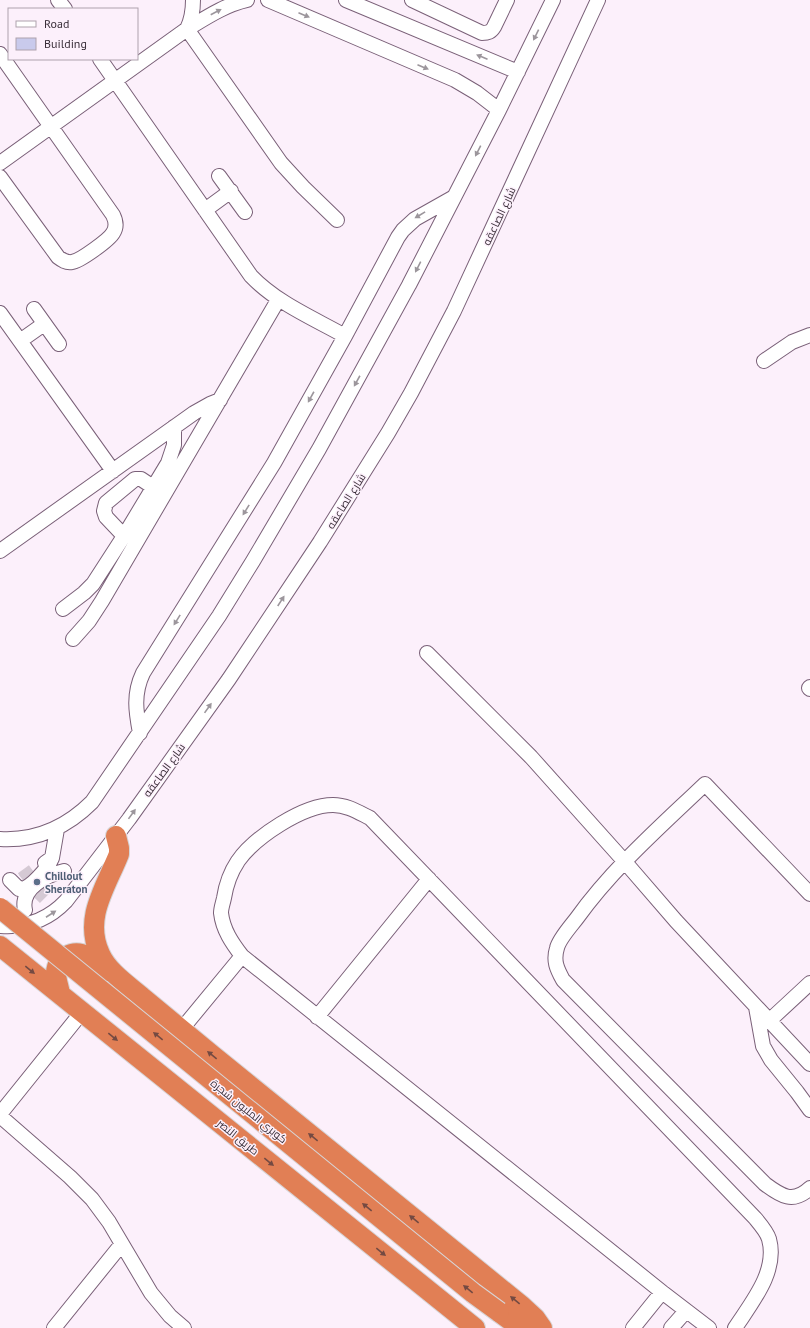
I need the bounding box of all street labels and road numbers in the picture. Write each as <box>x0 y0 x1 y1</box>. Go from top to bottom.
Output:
street label: شارع الصاعقه <box>479 185 520 248</box>
street label: شارع الصاعقه <box>323 471 369 532</box>
street label: شارع الصاعقه <box>140 740 189 800</box>
street label: كوبري المليون شجرة <box>207 1076 290 1148</box>
street label: طريق النصر <box>214 1115 262 1158</box>

